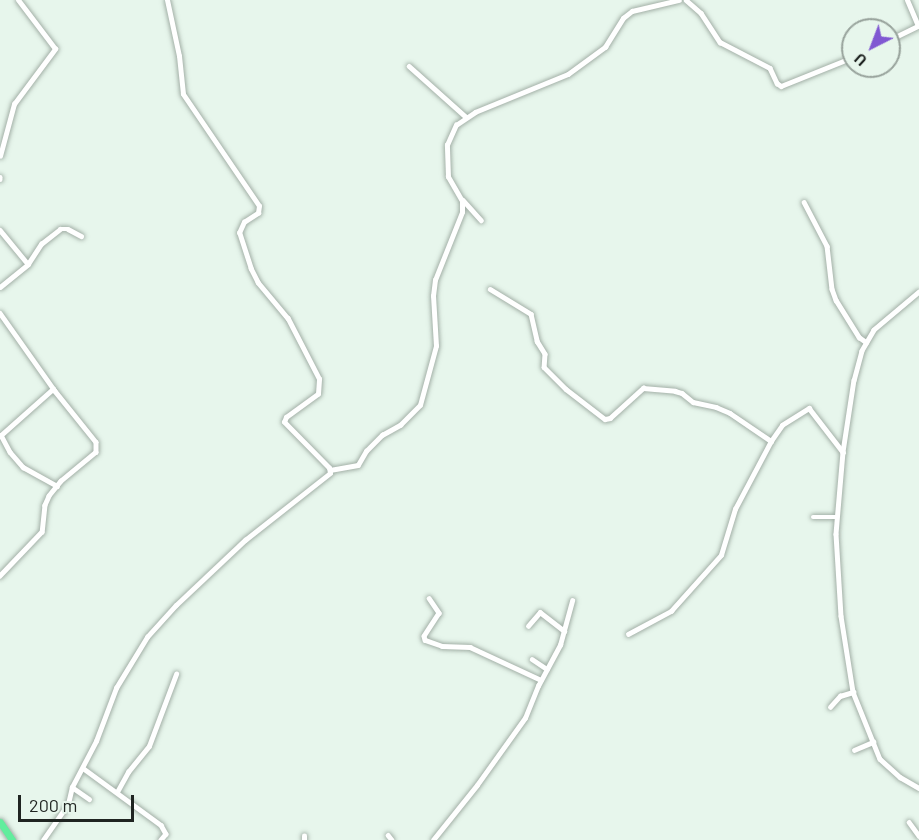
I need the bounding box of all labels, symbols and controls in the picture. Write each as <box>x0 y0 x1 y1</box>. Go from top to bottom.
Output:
north arrow <box>841 18 901 78</box>
text: U <box>850 50 870 71</box>
scale bar <box>21 783 136 821</box>
text: 200 m <box>29 794 77 816</box>

